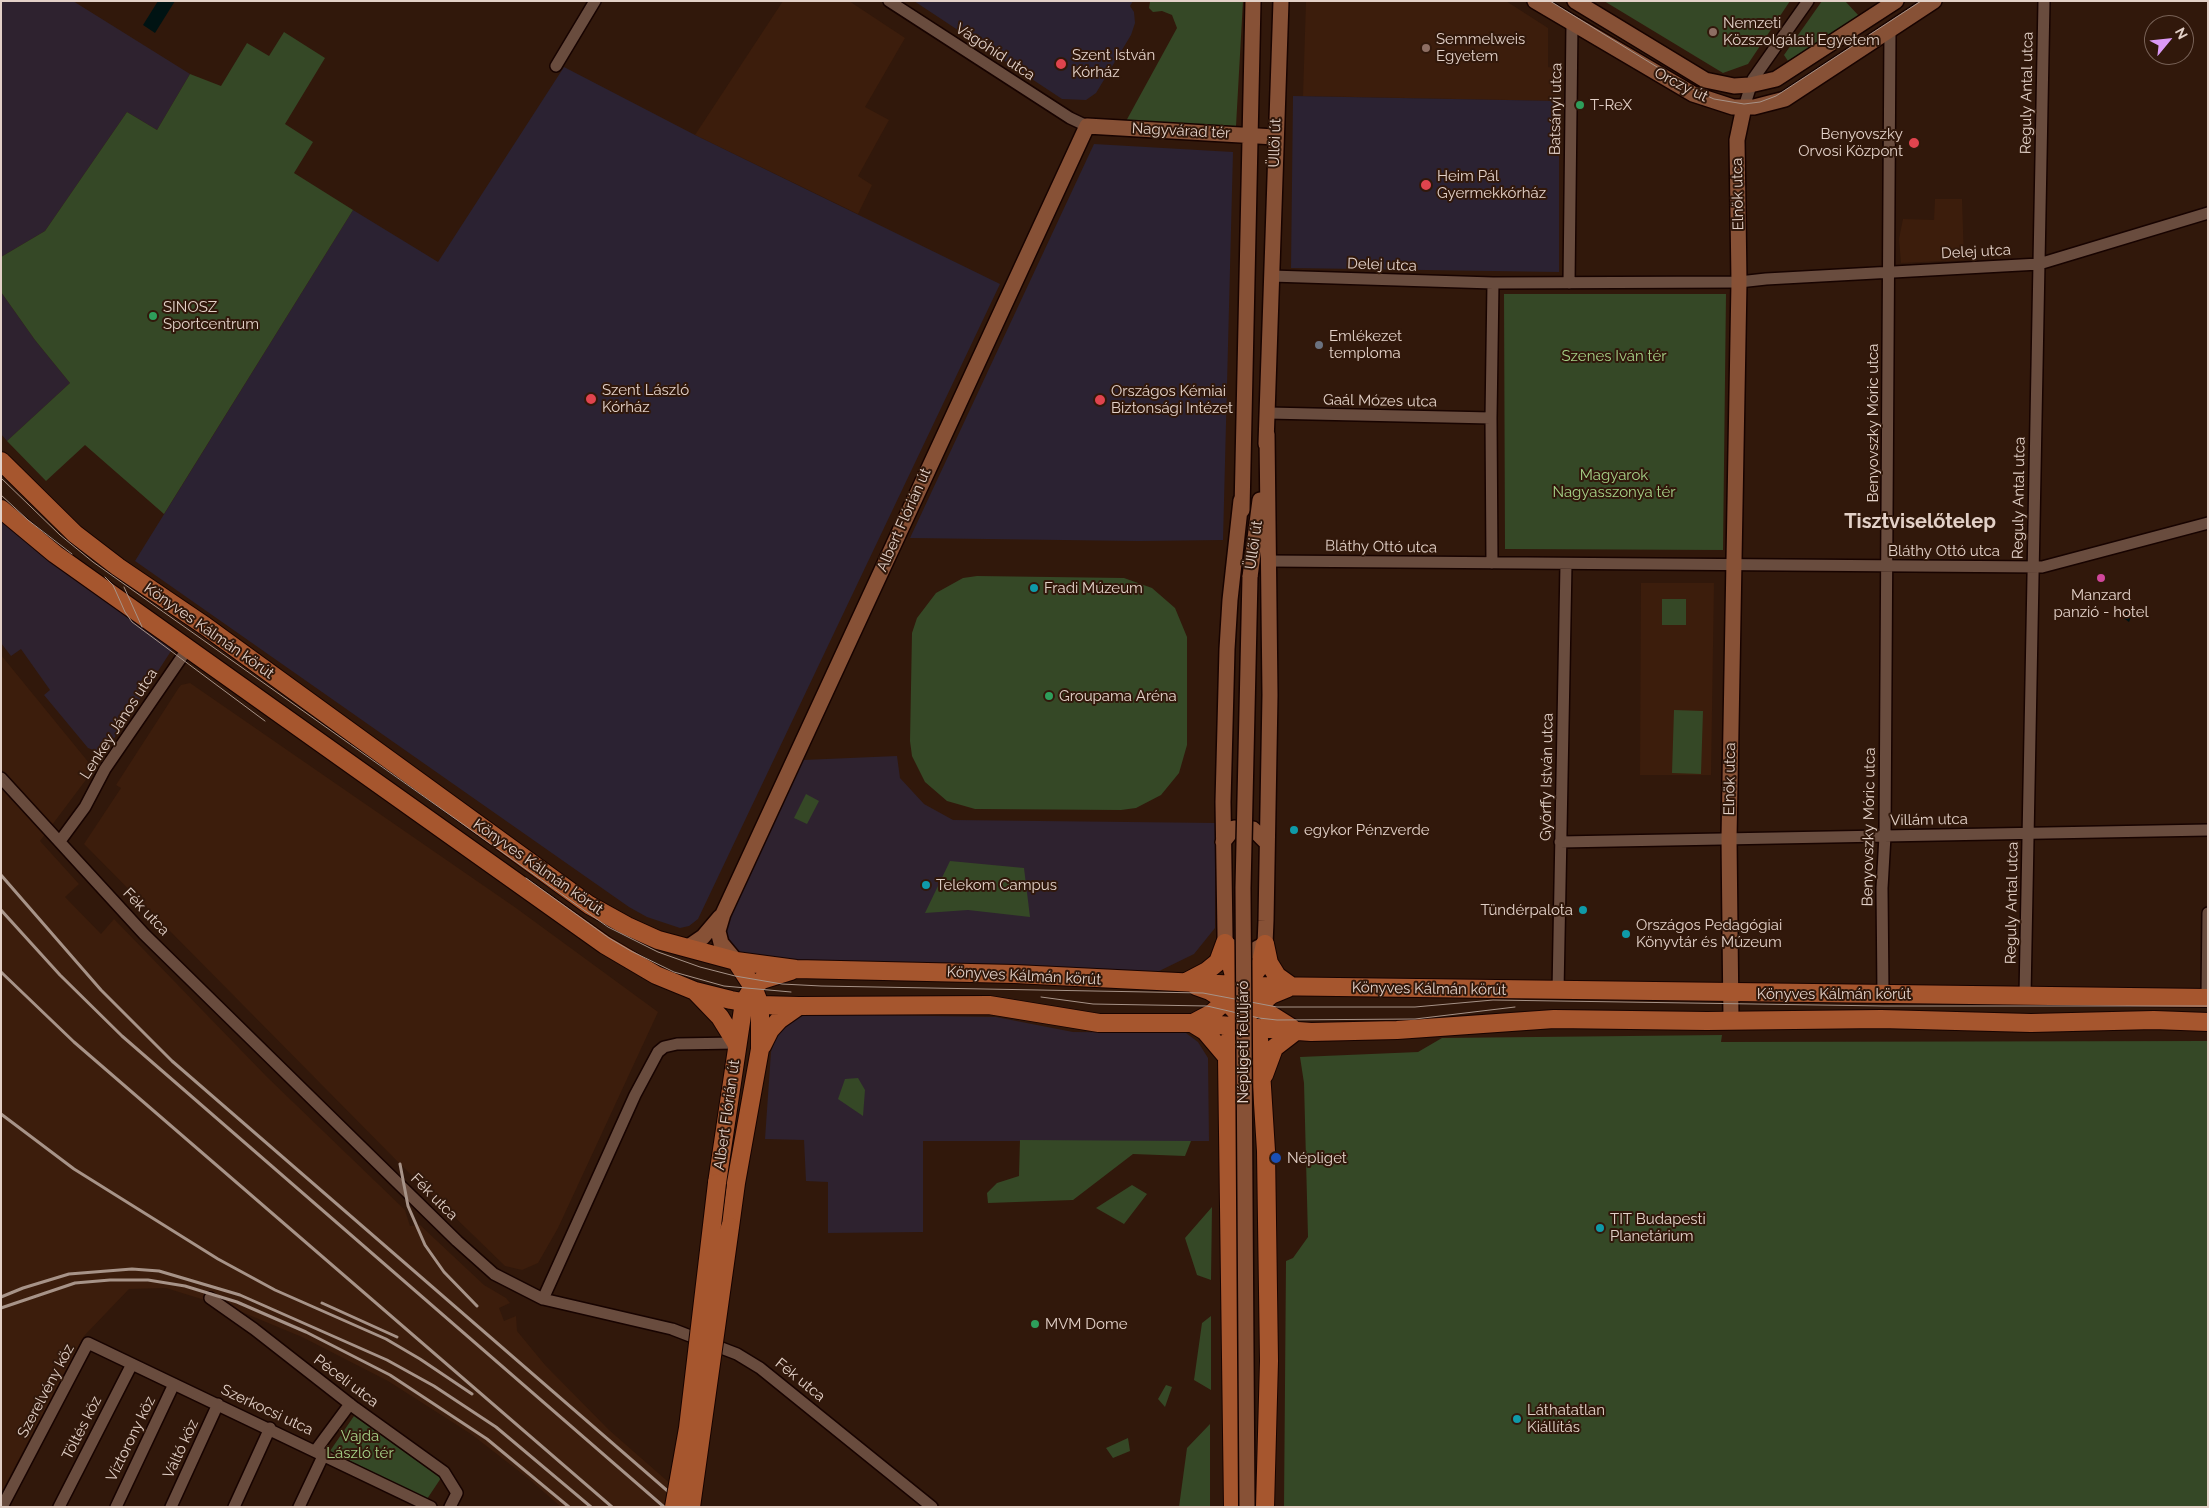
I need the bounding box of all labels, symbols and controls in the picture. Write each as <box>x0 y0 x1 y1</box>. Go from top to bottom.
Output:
place label: Nemzeti Közszolgálati Egyetem <box>1723 14 1880 49</box>
north arrow <box>2144 15 2194 65</box>
street label: Vágóhíd utca <box>952 20 1038 84</box>
text: N <box>2172 25 2191 42</box>
marker: Nemzeti Közszolgálati Egyetem <box>1707 26 1719 38</box>
place label: Semmelweis Egyetem <box>1436 30 1525 65</box>
street label: Reguly Antal utca <box>2017 32 2037 154</box>
marker: Semmelweis Egyetem <box>1420 42 1432 54</box>
place label: Szent István Kórház <box>1072 46 1155 81</box>
marker: Szent István Kórház <box>1054 57 1068 71</box>
street label: Batsányi utca <box>1546 63 1566 155</box>
street label: Orczy út <box>1651 64 1711 106</box>
place label: T-ReX <box>1590 96 1632 114</box>
marker: T-ReX <box>1574 99 1586 111</box>
street label: Üllői út <box>1265 118 1285 168</box>
street label: Nagyvárad tér <box>1131 119 1231 143</box>
place label: Benyovszky Orvosi Központ <box>1798 125 1903 160</box>
marker: Benyovszky Orvosi Központ <box>1907 136 1921 150</box>
street label: Elnök utca <box>1728 157 1748 231</box>
place label: Heim Pál Gyermekkórház <box>1437 167 1546 202</box>
marker: Heim Pál Gyermekkórház <box>1419 178 1433 192</box>
street label: Delej utca <box>1941 241 2011 263</box>
street label: Delej utca <box>1347 255 1417 275</box>
place label: SINOSZ Sportcentrum <box>163 298 259 333</box>
marker: SINOSZ Sportcentrum <box>147 310 159 322</box>
place label: Emlékezet temploma <box>1329 327 1402 362</box>
marker: Emlékezet temploma <box>1313 339 1325 351</box>
street label: Benyovszky Móric utca <box>1864 344 1882 502</box>
park label: Szenes Iván tér <box>1562 347 1666 365</box>
place label: Szent László Kórház <box>602 381 689 416</box>
place label: Országos Kémiai Biztonsági Intézet <box>1111 382 1233 417</box>
street label: Gaál Mózes utca <box>1323 391 1437 411</box>
marker: Szent László Kórház <box>584 392 598 406</box>
marker: Országos Kémiai Biztonsági Intézet <box>1093 393 1107 407</box>
street label: Reguly Antal utca <box>2009 437 2029 559</box>
street label: Albert Flórián út <box>873 465 935 575</box>
park label: Magyarok Nagyasszonya tér <box>1552 466 1676 501</box>
district label: Tisztviselőtelep <box>1844 510 1996 534</box>
street label: Üllői út <box>1242 519 1266 571</box>
street label: Bláthy Ottó utca <box>1325 537 1437 557</box>
street label: Bláthy Ottó utca <box>1888 542 2000 560</box>
marker: Manzard panzió - hotel <box>2095 572 2107 584</box>
street label: Könyves Kálmán körút <box>141 579 277 683</box>
place label: Fradi Múzeum <box>1044 579 1143 597</box>
marker: Fradi Múzeum <box>1028 582 1040 594</box>
place label: Manzard panzió - hotel <box>2053 586 2149 621</box>
street label: Lenkey János utca <box>76 665 162 783</box>
place label: Groupama Aréna <box>1059 687 1177 705</box>
marker: Groupama Aréna <box>1043 690 1055 702</box>
street label: Győrffy István utca <box>1537 713 1557 841</box>
street label: Elnök utca <box>1720 742 1740 816</box>
street label: Benyovszky Móric utca <box>1859 747 1879 907</box>
street label: Villám utca <box>1890 810 1968 830</box>
street label: Könyves Kálmán körút <box>470 815 606 919</box>
place label: egykor Pénzverde <box>1304 821 1430 839</box>
marker: egykor Pénzverde <box>1288 824 1300 836</box>
street label: Reguly Antal utca <box>2002 842 2022 964</box>
place label: Telekom Campus <box>936 876 1057 894</box>
marker: Telekom Campus <box>920 879 932 891</box>
street label: Fék utca <box>119 884 173 940</box>
place label: Tündérpalota <box>1481 901 1573 919</box>
marker: Tündérpalota <box>1577 904 1589 916</box>
place label: Országos Pedagógiai Könyvtár és Múzeum <box>1636 916 1782 951</box>
marker: Országos Pedagógiai Könyvtár és Múzeum <box>1620 928 1632 940</box>
street label: Könyves Kálmán körút <box>946 963 1102 989</box>
street label: Könyves Kálmán körút <box>1352 979 1506 999</box>
street label: Népligeti felüljáró <box>1234 980 1252 1104</box>
street label: Könyves Kálmán körút <box>1757 985 1911 1003</box>
street label: Albert Flórián út <box>710 1059 744 1171</box>
place label: Népliget <box>1287 1149 1347 1167</box>
marker: Népliget <box>1269 1151 1283 1165</box>
street label: Fék utca <box>407 1170 461 1224</box>
place label: TIT Budapesti Planetárium <box>1610 1210 1706 1245</box>
marker: TIT Budapesti Planetárium <box>1594 1222 1606 1234</box>
place label: MVM Dome <box>1045 1315 1128 1333</box>
marker: MVM Dome <box>1029 1318 1041 1330</box>
street label: Szerelvény köz <box>14 1341 78 1441</box>
street label: Péceli utca <box>310 1351 382 1411</box>
street label: Fék utca <box>771 1354 829 1406</box>
street label: Szerkocsi utca <box>218 1381 316 1439</box>
street label: Töltés köz <box>58 1393 106 1463</box>
street label: Víztorony köz <box>103 1393 159 1485</box>
place label: Láthatatlan Kiállítás <box>1527 1401 1605 1436</box>
marker: Láthatatlan Kiállítás <box>1511 1413 1523 1425</box>
street label: Váltó köz <box>160 1417 202 1481</box>
park label: Vajda László tér <box>326 1427 394 1462</box>

